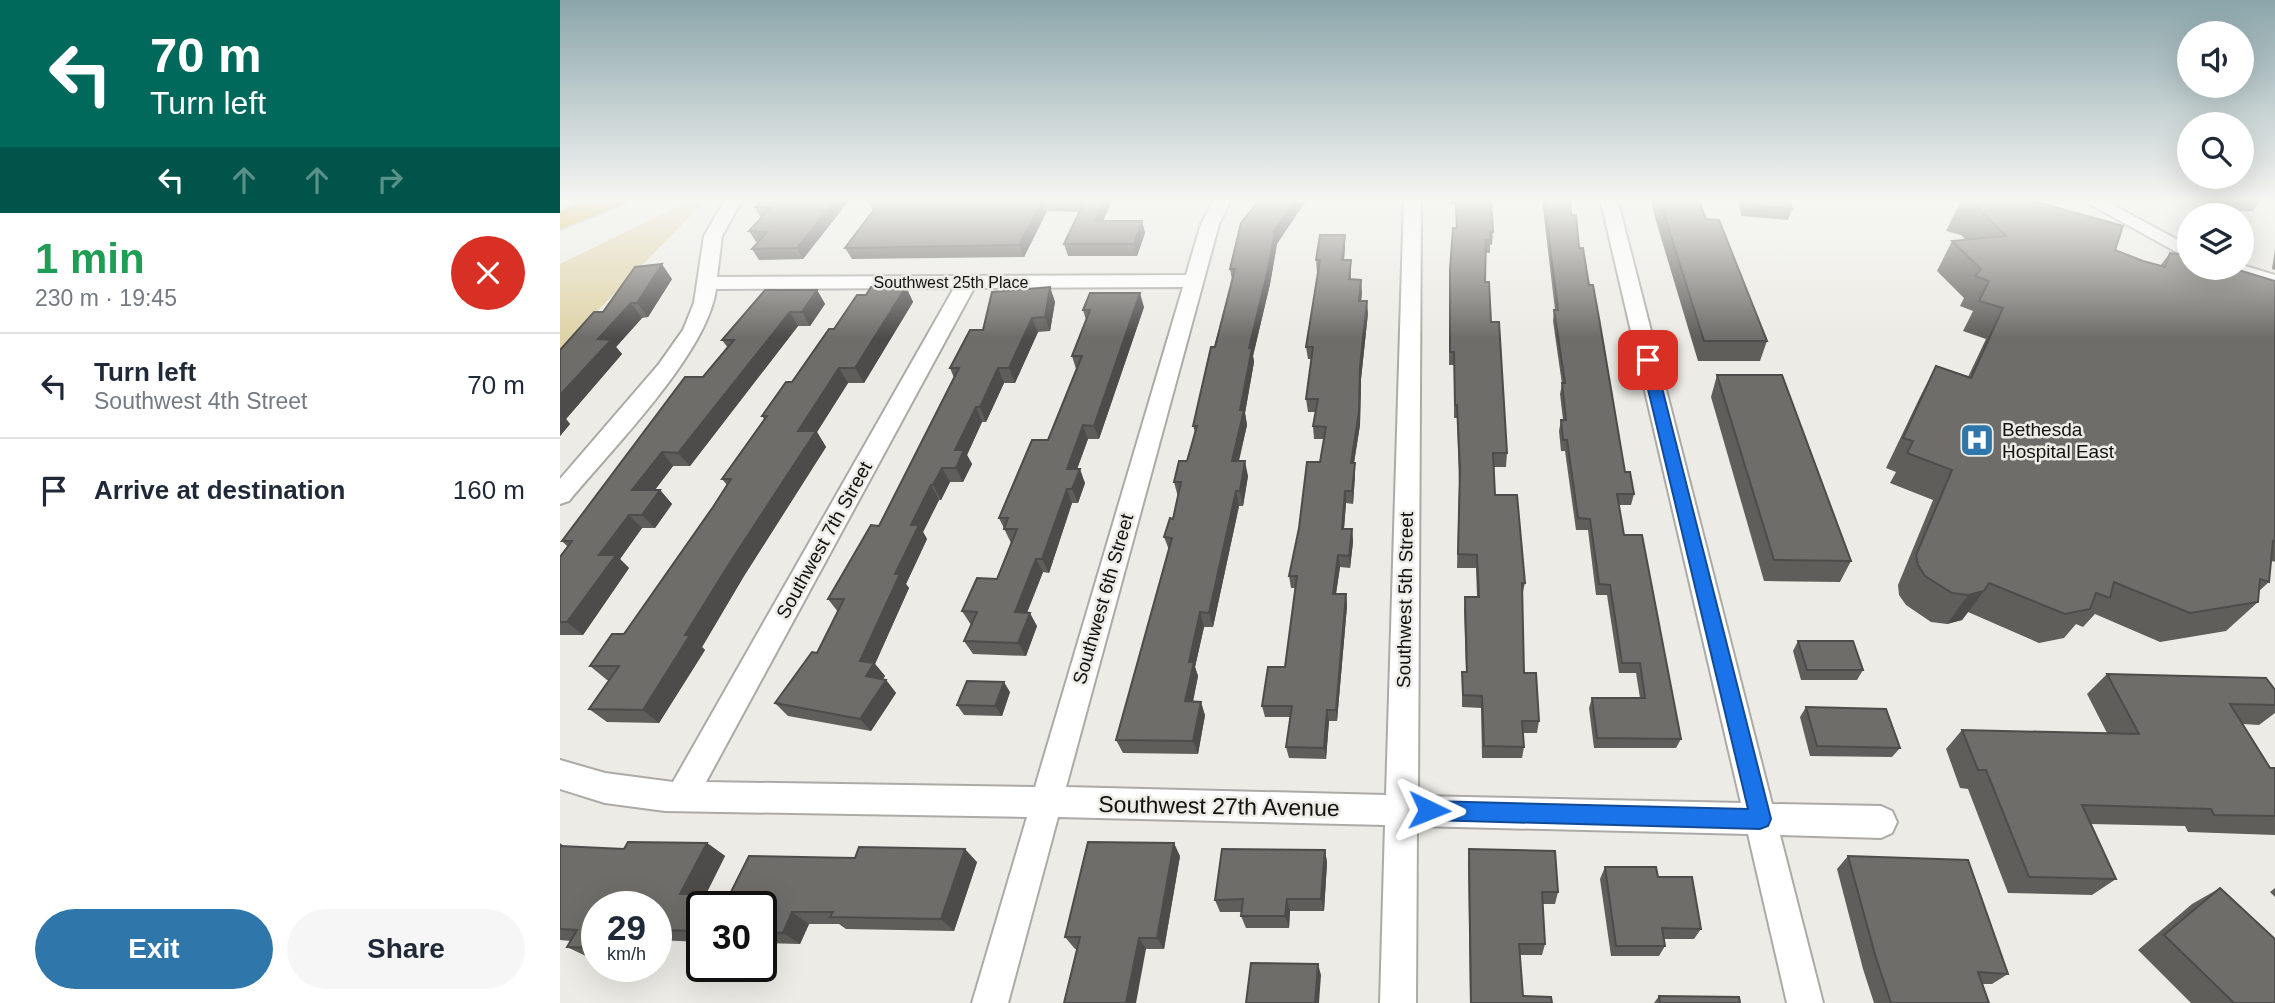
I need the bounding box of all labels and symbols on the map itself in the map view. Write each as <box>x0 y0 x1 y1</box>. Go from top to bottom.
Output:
street label: Southwest 25th Place <box>874 274 1028 291</box>
pin <box>1618 330 1678 390</box>
place label: Bethesda Hospital East <box>2002 419 2115 462</box>
hospital icon: Bethesda Hospital East <box>1958 421 1996 459</box>
street label: Southwest 7th Street <box>772 457 876 622</box>
street label: Southwest 6th Street <box>1069 511 1138 687</box>
street label: Southwest 5th Street <box>1393 511 1417 688</box>
position arrow <box>1392 773 1466 847</box>
street label: Southwest 27th Avenue <box>1098 791 1340 821</box>
speed limit sign: 30 <box>686 891 777 982</box>

